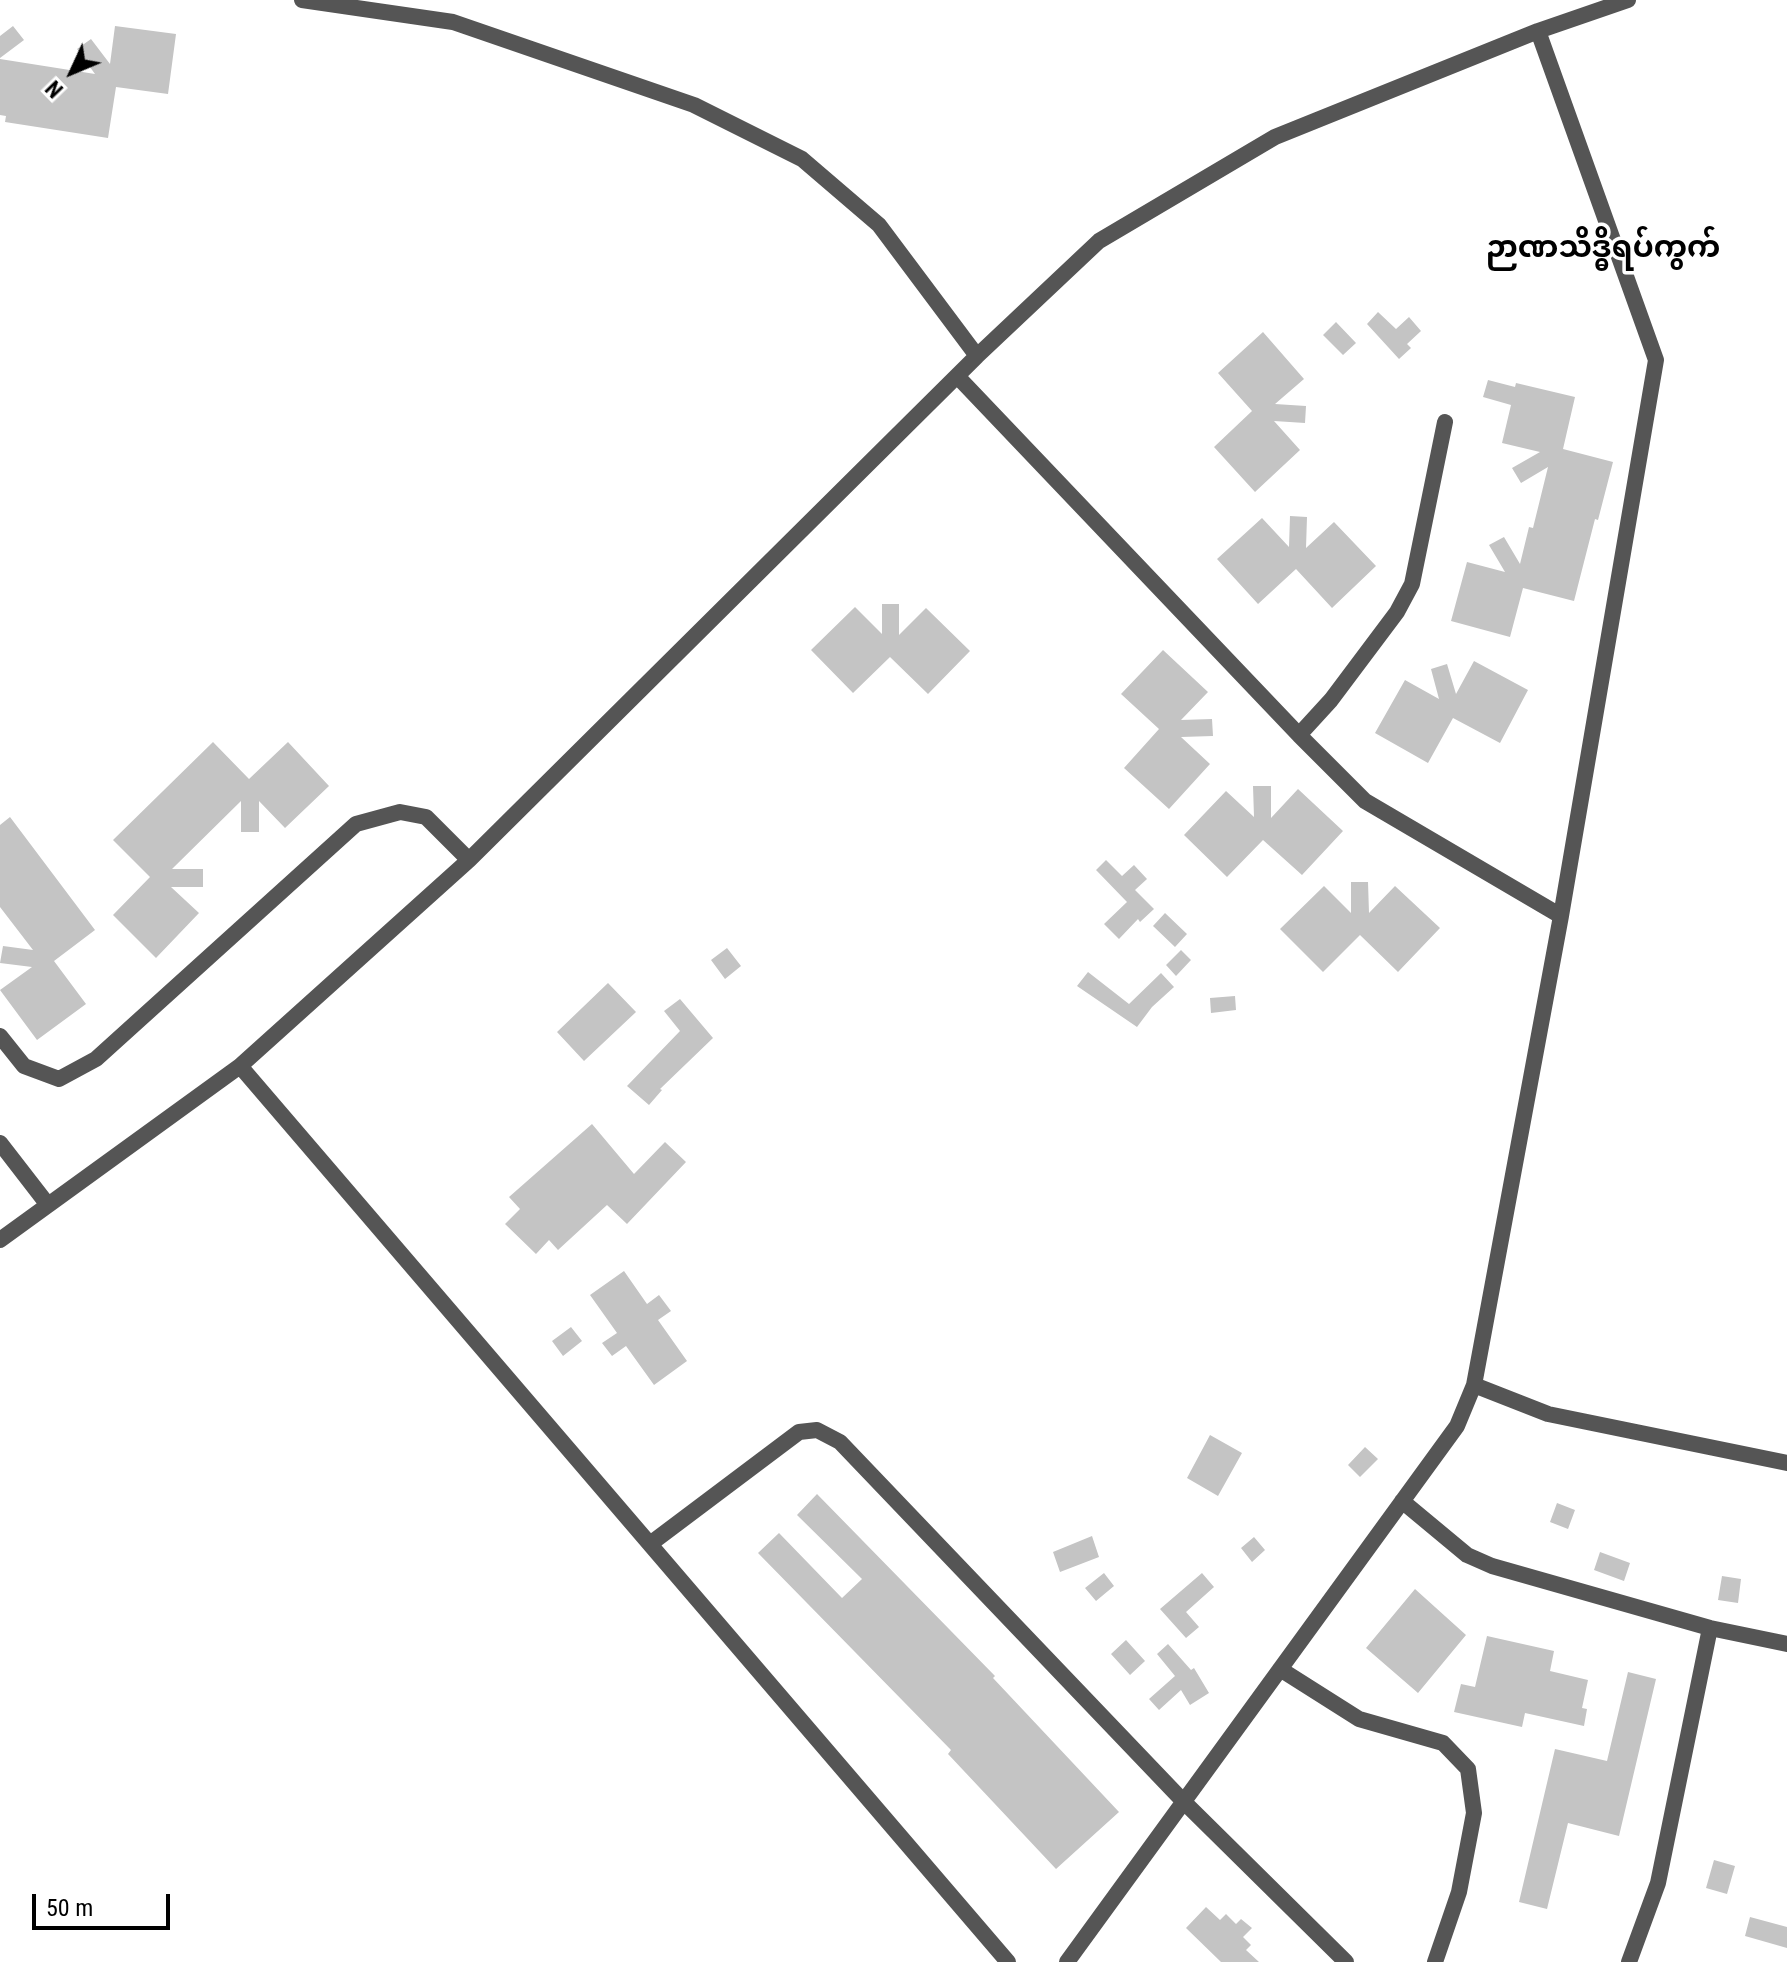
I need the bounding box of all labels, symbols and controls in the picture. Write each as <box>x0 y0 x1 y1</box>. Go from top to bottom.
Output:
north arrow <box>32 32 112 112</box>
text: N <box>41 75 68 103</box>
district label: ဉာဏသိဒ္ဓိရပ်ကွက် <box>1486 231 1720 267</box>
scale bar <box>36 1878 174 1928</box>
text: 50 m <box>46 1894 93 1922</box>

